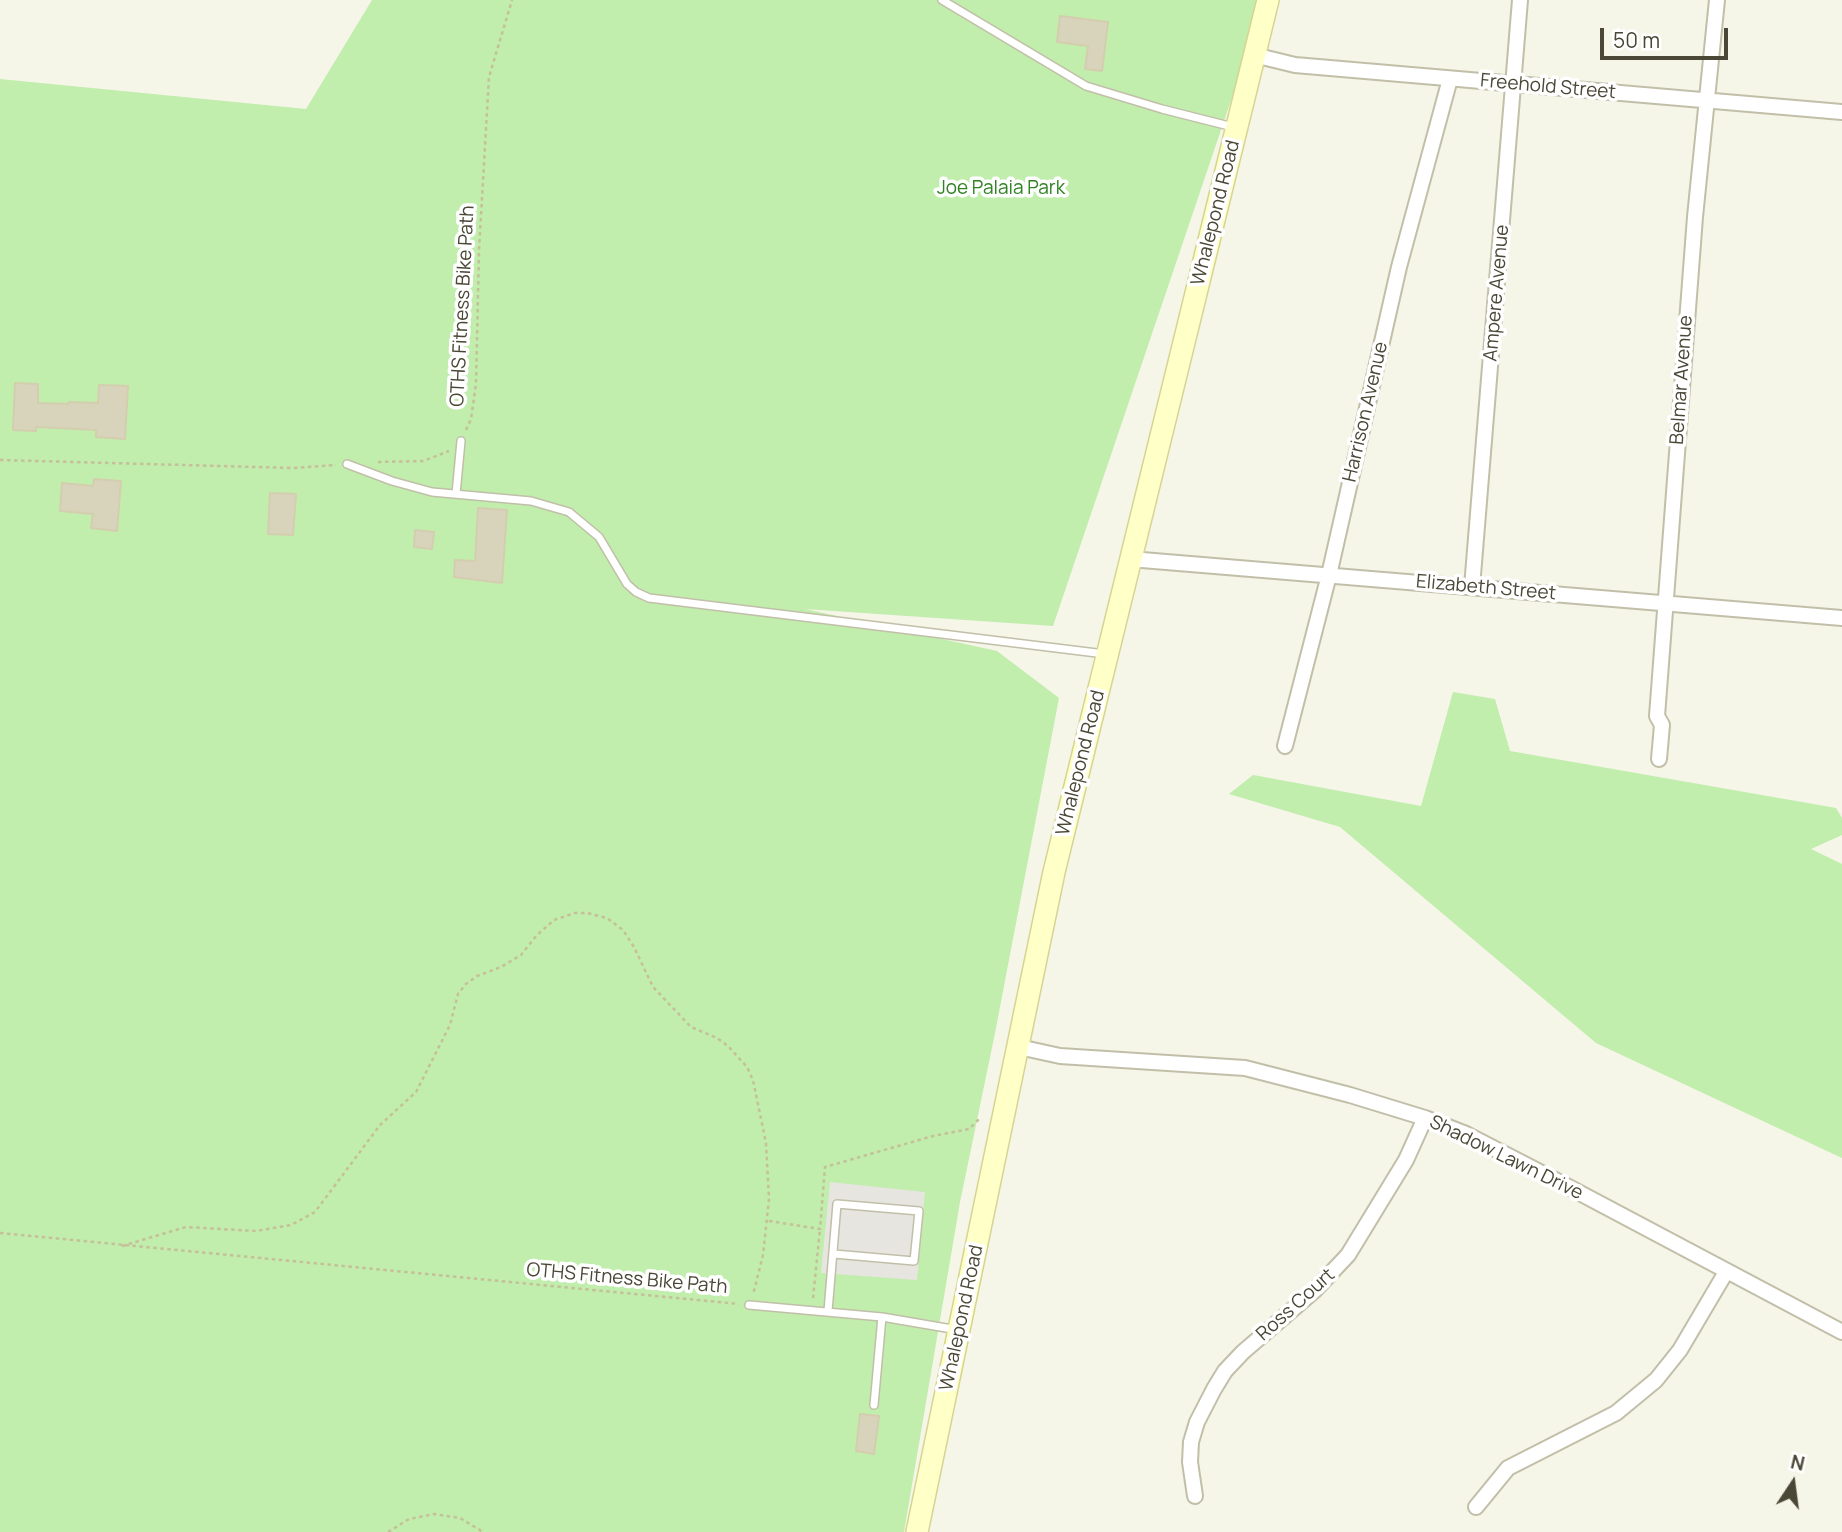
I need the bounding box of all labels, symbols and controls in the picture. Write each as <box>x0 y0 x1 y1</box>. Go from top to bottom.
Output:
scale bar <box>1604 14 1732 58</box>
text: 50 m <box>1613 26 1660 54</box>
street label: Freehold Street <box>1479 70 1617 104</box>
street label: Whalepond Road <box>1187 138 1245 288</box>
park label: Joe Palaia Park <box>937 178 1065 200</box>
street label: OTHS Fitness Bike Path <box>446 205 480 407</box>
street label: Ampere Avenue <box>1480 224 1514 362</box>
street label: Belmar Avenue <box>1666 315 1698 445</box>
street label: Harrison Avenue <box>1339 340 1393 484</box>
street label: Elizabeth Street <box>1415 571 1557 605</box>
street label: Whalepond Road <box>1052 688 1110 838</box>
street label: Shadow Lawn Drive <box>1425 1111 1587 1205</box>
street label: Whalepond Road <box>935 1243 989 1393</box>
street label: OTHS Fitness Bike Path <box>526 1259 728 1299</box>
street label: Ross Court <box>1252 1264 1340 1346</box>
north arrow <box>1758 1448 1828 1518</box>
text: N <box>1788 1448 1807 1477</box>

